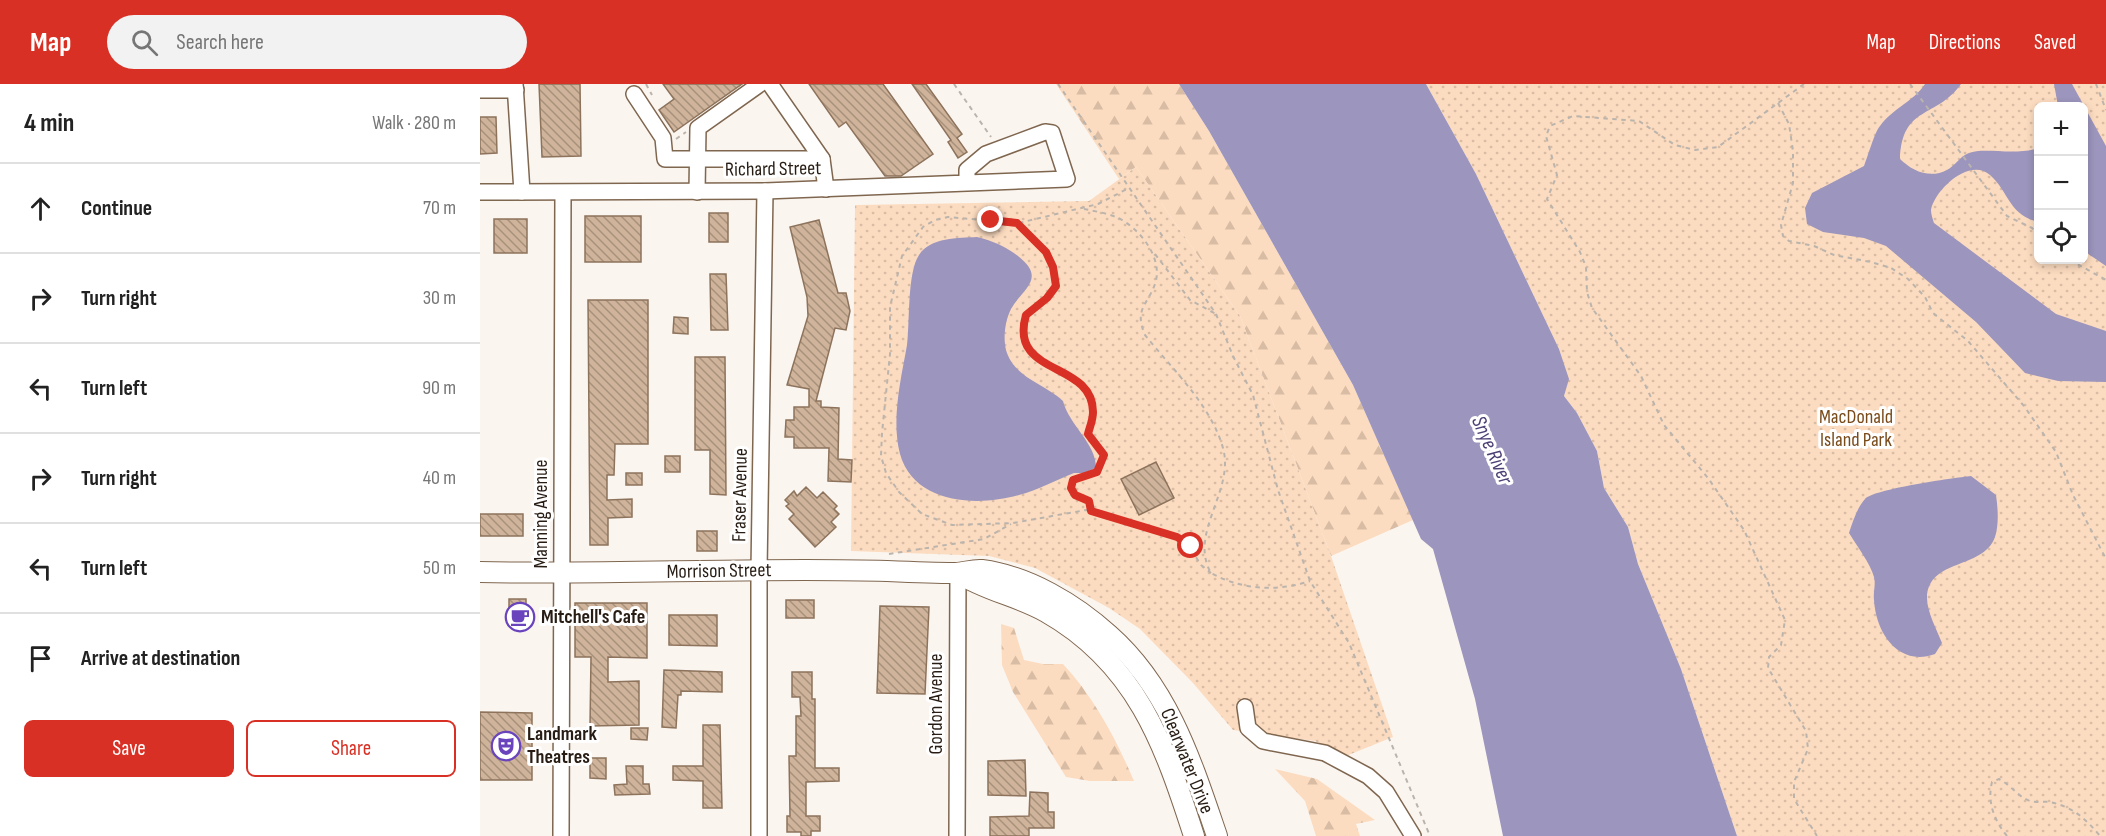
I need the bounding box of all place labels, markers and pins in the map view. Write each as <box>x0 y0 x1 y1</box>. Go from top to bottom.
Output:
cafe icon: Mitchell's Cafe <box>504 601 536 633</box>
place label: Mitchell's Cafe <box>541 605 645 629</box>
place label: Landmark Theatres <box>527 722 597 769</box>
theatre icon: Landmark Theatres <box>490 730 522 762</box>

